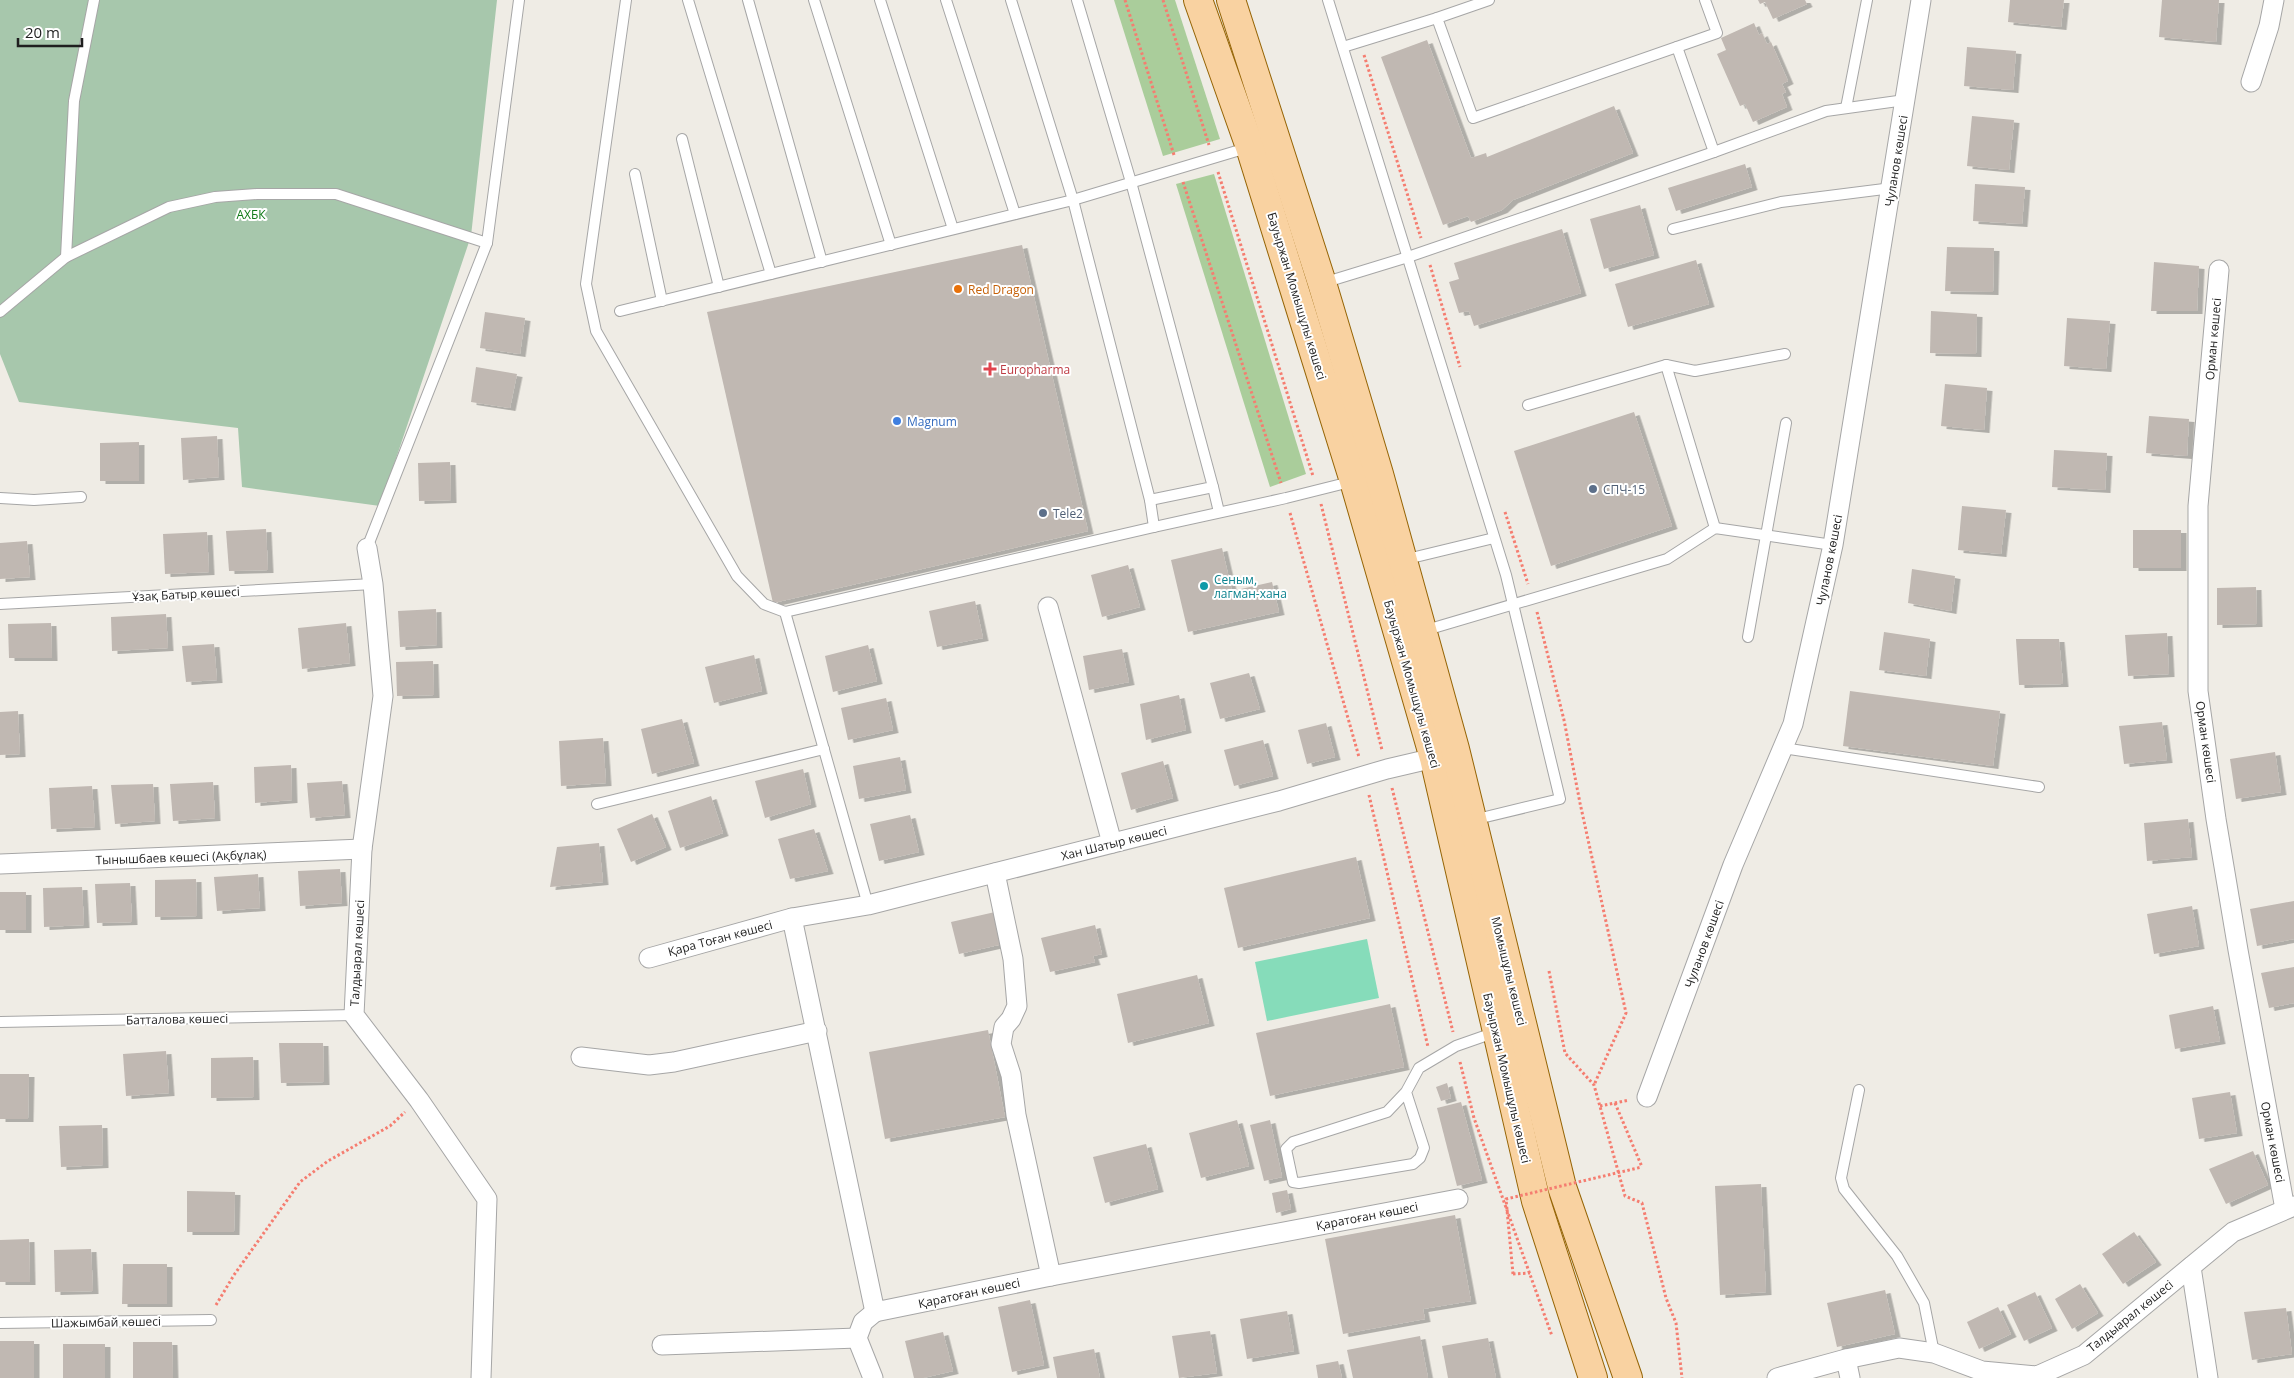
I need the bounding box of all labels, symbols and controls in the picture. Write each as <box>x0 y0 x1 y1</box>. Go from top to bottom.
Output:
scale bar <box>18 15 81 47</box>
text: 20 m <box>25 22 60 42</box>
street label: Чуланов көшесі <box>1880 114 1912 208</box>
park label: АХБК <box>236 206 266 223</box>
street label: Бауыржан Момышұлы көшесі <box>1263 210 1331 382</box>
place label: Red Dragon <box>968 281 1034 298</box>
marker: Red Dragon <box>952 283 964 295</box>
street label: Орман көшесі <box>2201 297 2225 381</box>
place label: Europharma <box>1000 361 1070 378</box>
marker: Europharma <box>984 363 996 375</box>
place label: Magnum <box>907 413 957 430</box>
marker: Magnum <box>891 415 903 427</box>
place label: СПЧ-15 <box>1603 481 1645 498</box>
marker: СПЧ-15 <box>1587 483 1599 495</box>
place label: Tele2 <box>1053 505 1083 522</box>
marker: Tele2 <box>1037 507 1049 519</box>
street label: Чуланов көшесі <box>1812 513 1846 607</box>
place label: Сеным, лагман-хана <box>1214 571 1287 602</box>
marker: Сеным, лагман-хана <box>1198 580 1210 592</box>
street label: Ұзақ Батыр көшесі <box>132 583 240 605</box>
street label: Бауыржан Момышұлы көшесі <box>1380 598 1444 770</box>
street label: Орман көшесі <box>2192 700 2220 784</box>
street label: Хан Шатыр көшесі <box>1059 822 1169 864</box>
street label: Тынышбаев көшесі (Ақбұлақ) <box>95 846 267 868</box>
street label: Чуланов көшесі <box>1680 898 1728 990</box>
street label: Талдыарал көшесі <box>346 899 368 1007</box>
street label: Момышұлы көшесі <box>1487 915 1531 1027</box>
street label: Қара Тоған көшесі <box>666 916 774 960</box>
street label: Бауыржан Момышұлы көшесі <box>1479 991 1535 1165</box>
street label: Батталова көшесі <box>126 1010 228 1028</box>
street label: Орман көшесі <box>2257 1100 2289 1184</box>
street label: Қаратоған көшесі <box>1315 1198 1419 1234</box>
street label: Қаратоған көшесі <box>917 1274 1021 1312</box>
street label: Талдыарал көшесі <box>2083 1276 2177 1356</box>
street label: Шажымбай көшесі <box>51 1313 161 1331</box>

